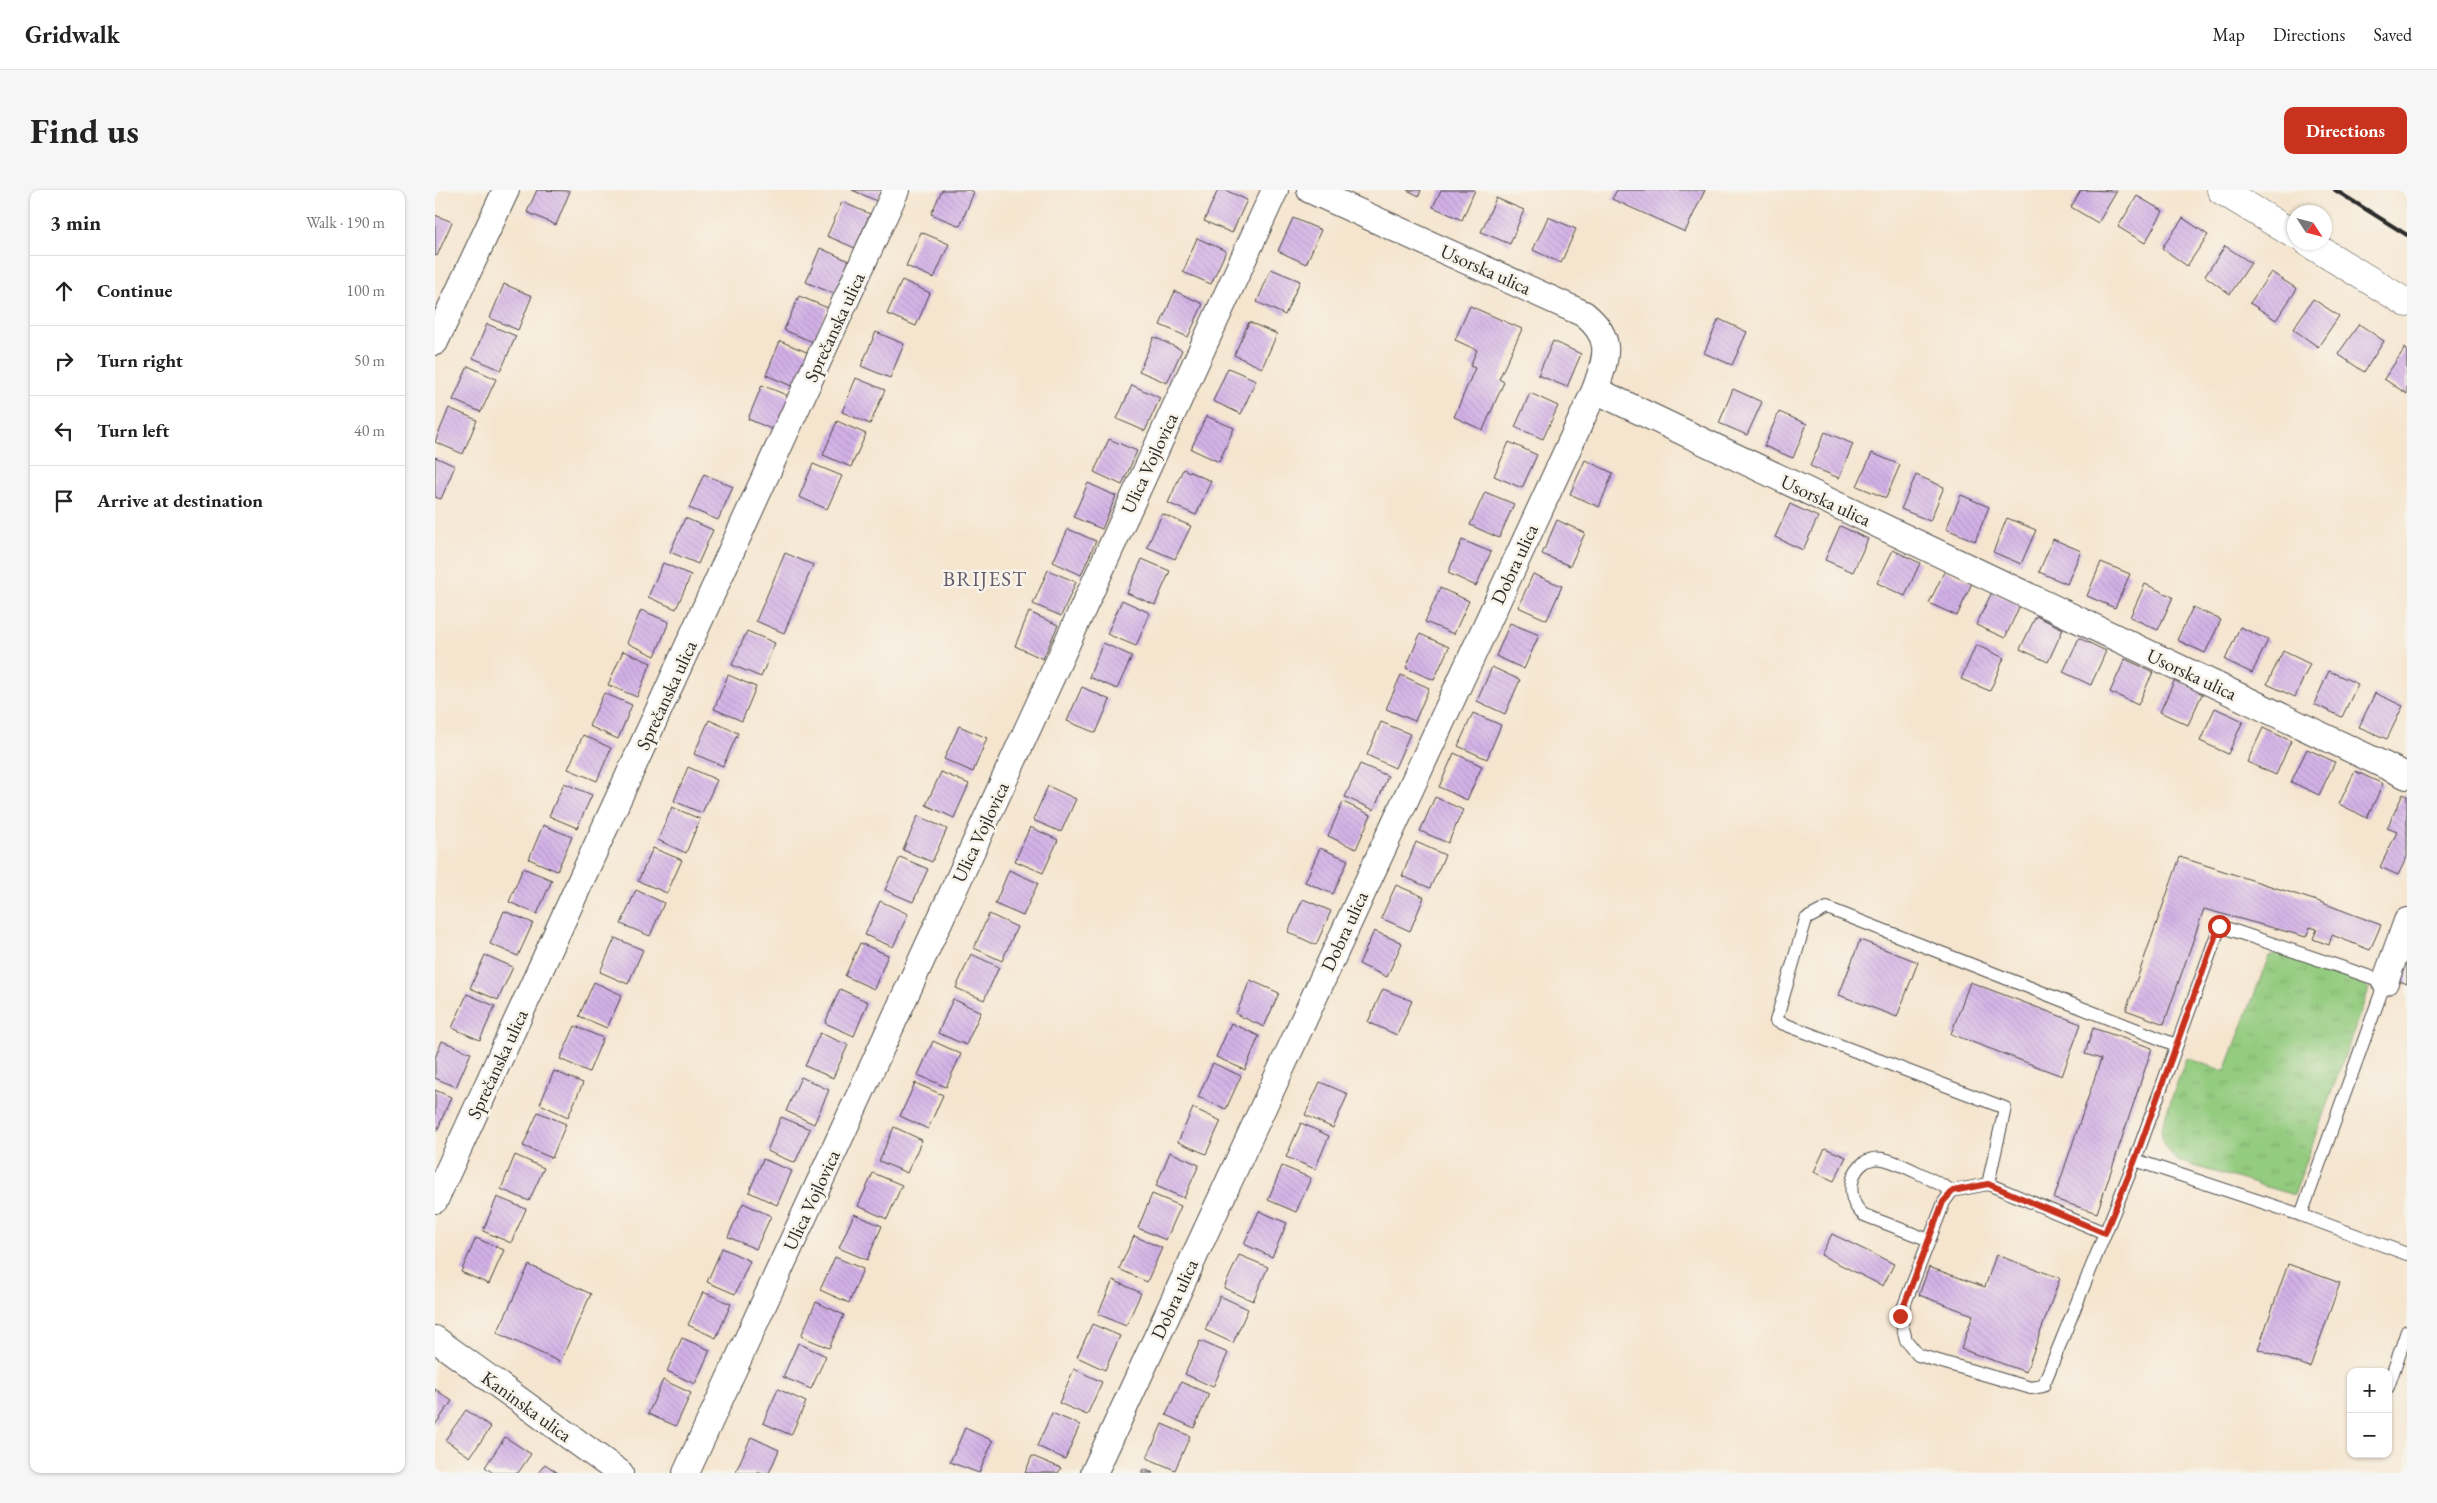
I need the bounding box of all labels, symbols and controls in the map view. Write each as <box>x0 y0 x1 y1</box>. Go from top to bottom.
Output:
text: Gridwalk <box>25 19 120 50</box>
text: Map <box>2213 23 2245 46</box>
text: Directions <box>2273 23 2345 46</box>
text: Saved <box>2373 23 2412 46</box>
button: Directions <box>2284 107 2407 154</box>
text: Find us <box>30 108 139 153</box>
north arrow <box>2287 205 2332 250</box>
text: 3 min <box>50 209 101 236</box>
text: Walk · 190 m <box>306 212 385 233</box>
street label: Usorska ulica <box>1437 238 1535 301</box>
street label: Sprečanska ulica <box>798 268 871 386</box>
icon: ahead <box>50 277 78 305</box>
text: Continue <box>97 278 172 303</box>
text: 100 m <box>346 280 385 301</box>
icon: right <box>50 347 78 375</box>
text: Turn right <box>97 348 183 373</box>
text: 50 m <box>354 350 385 371</box>
street label: Ulica Vojlovica <box>1115 408 1184 518</box>
icon: left <box>50 417 78 445</box>
text: Turn left <box>97 418 169 443</box>
text: 40 m <box>354 420 385 441</box>
street label: Usorska ulica <box>1777 469 1875 532</box>
icon: arrive <box>50 487 78 515</box>
text: Arrive at destination <box>97 488 263 513</box>
street label: Dobra ulica <box>1485 520 1544 608</box>
district label: BRIJEST <box>943 565 1027 592</box>
street label: Sprečanska ulica <box>630 636 703 754</box>
street label: Usorska ulica <box>2143 643 2241 706</box>
street label: Ulica Vojlovica <box>946 777 1015 887</box>
street label: Dobra ulica <box>1315 887 1374 975</box>
route start <box>2208 915 2231 938</box>
street label: Sprečanska ulica <box>461 1005 534 1123</box>
street label: Ulica Vojlovica <box>777 1145 846 1255</box>
street label: Dobra ulica <box>1145 1255 1204 1343</box>
route end <box>1889 1305 1912 1328</box>
street label: Kaninska ulica <box>477 1365 577 1448</box>
map controls <box>2347 1368 2392 1458</box>
button: + <box>2347 1368 2392 1413</box>
button: − <box>2347 1413 2392 1458</box>

